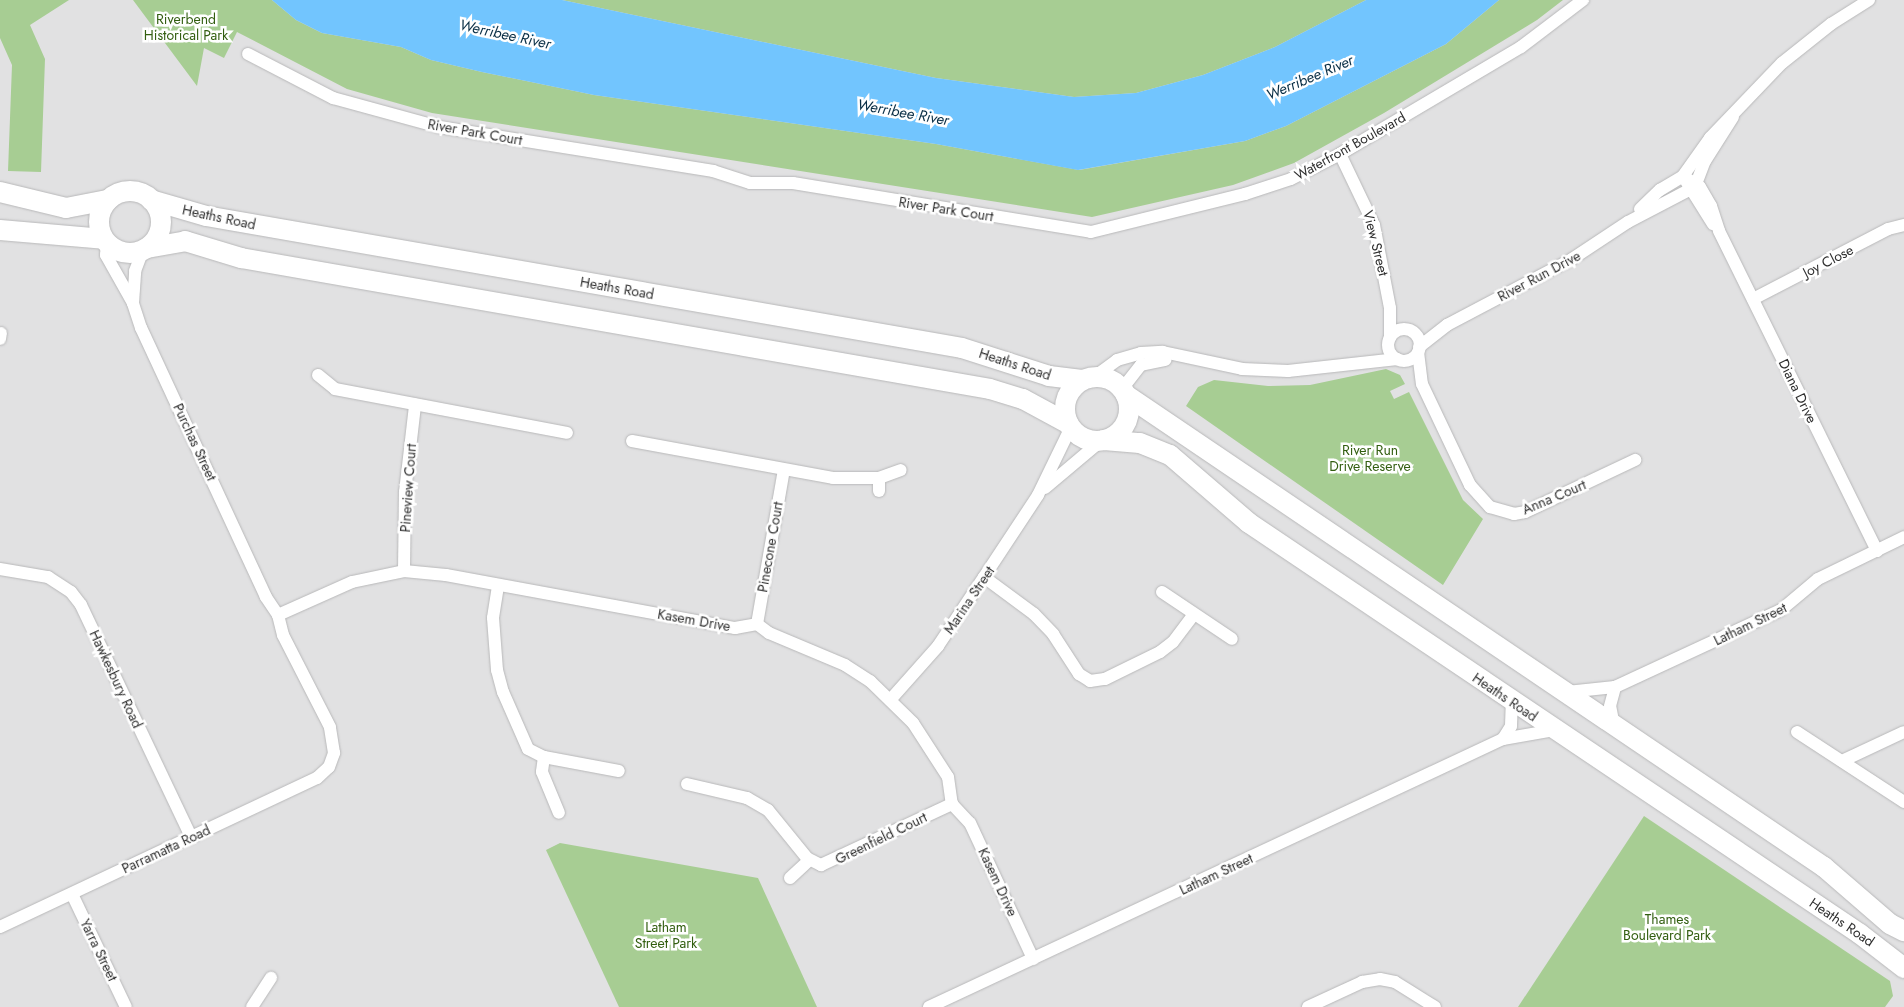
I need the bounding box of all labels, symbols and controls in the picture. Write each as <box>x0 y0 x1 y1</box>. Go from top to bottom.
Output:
park label: Riverbend Historical Park <box>144 11 228 44</box>
water label: Werribee River <box>458 17 552 53</box>
water label: Werribee River <box>1264 52 1356 104</box>
water label: Werribee River <box>856 96 950 130</box>
street label: Waterfront Boulevard <box>1292 108 1408 184</box>
street label: River Park Court <box>426 115 524 149</box>
street label: River Park Court <box>898 193 994 225</box>
street label: Heaths Road <box>181 201 257 233</box>
street label: View Street <box>1360 208 1392 278</box>
street label: Joy Close <box>1800 241 1856 281</box>
street label: River Run Drive <box>1495 247 1583 305</box>
street label: Heaths Road <box>579 273 655 303</box>
street label: Heaths Road <box>977 344 1053 384</box>
street label: Diana Drive <box>1775 356 1821 426</box>
street label: Purchas Street <box>170 401 220 483</box>
park label: River Run Drive Reserve <box>1329 442 1411 474</box>
street label: Pineview Court <box>397 443 419 533</box>
street label: Anna Court <box>1520 476 1588 518</box>
street label: Pinecone Court <box>754 500 786 594</box>
street label: Marina Street <box>940 563 998 637</box>
street label: Latham Street <box>1711 599 1789 649</box>
street label: Kasem Drive <box>656 605 732 635</box>
street label: Hawkesbury Road <box>86 627 146 731</box>
street label: Heaths Road <box>1469 669 1541 725</box>
street label: Greenfield Court <box>832 808 930 868</box>
street label: Parramatta Road <box>119 821 213 877</box>
street label: Kasem Drive <box>975 845 1021 919</box>
street label: Latham Street <box>1177 850 1255 898</box>
street label: Heaths Road <box>1806 894 1878 950</box>
park label: Thames Boulevard Park <box>1623 911 1711 944</box>
street label: Yarra Street <box>77 916 121 984</box>
park label: Latham Street Park <box>635 919 697 952</box>

